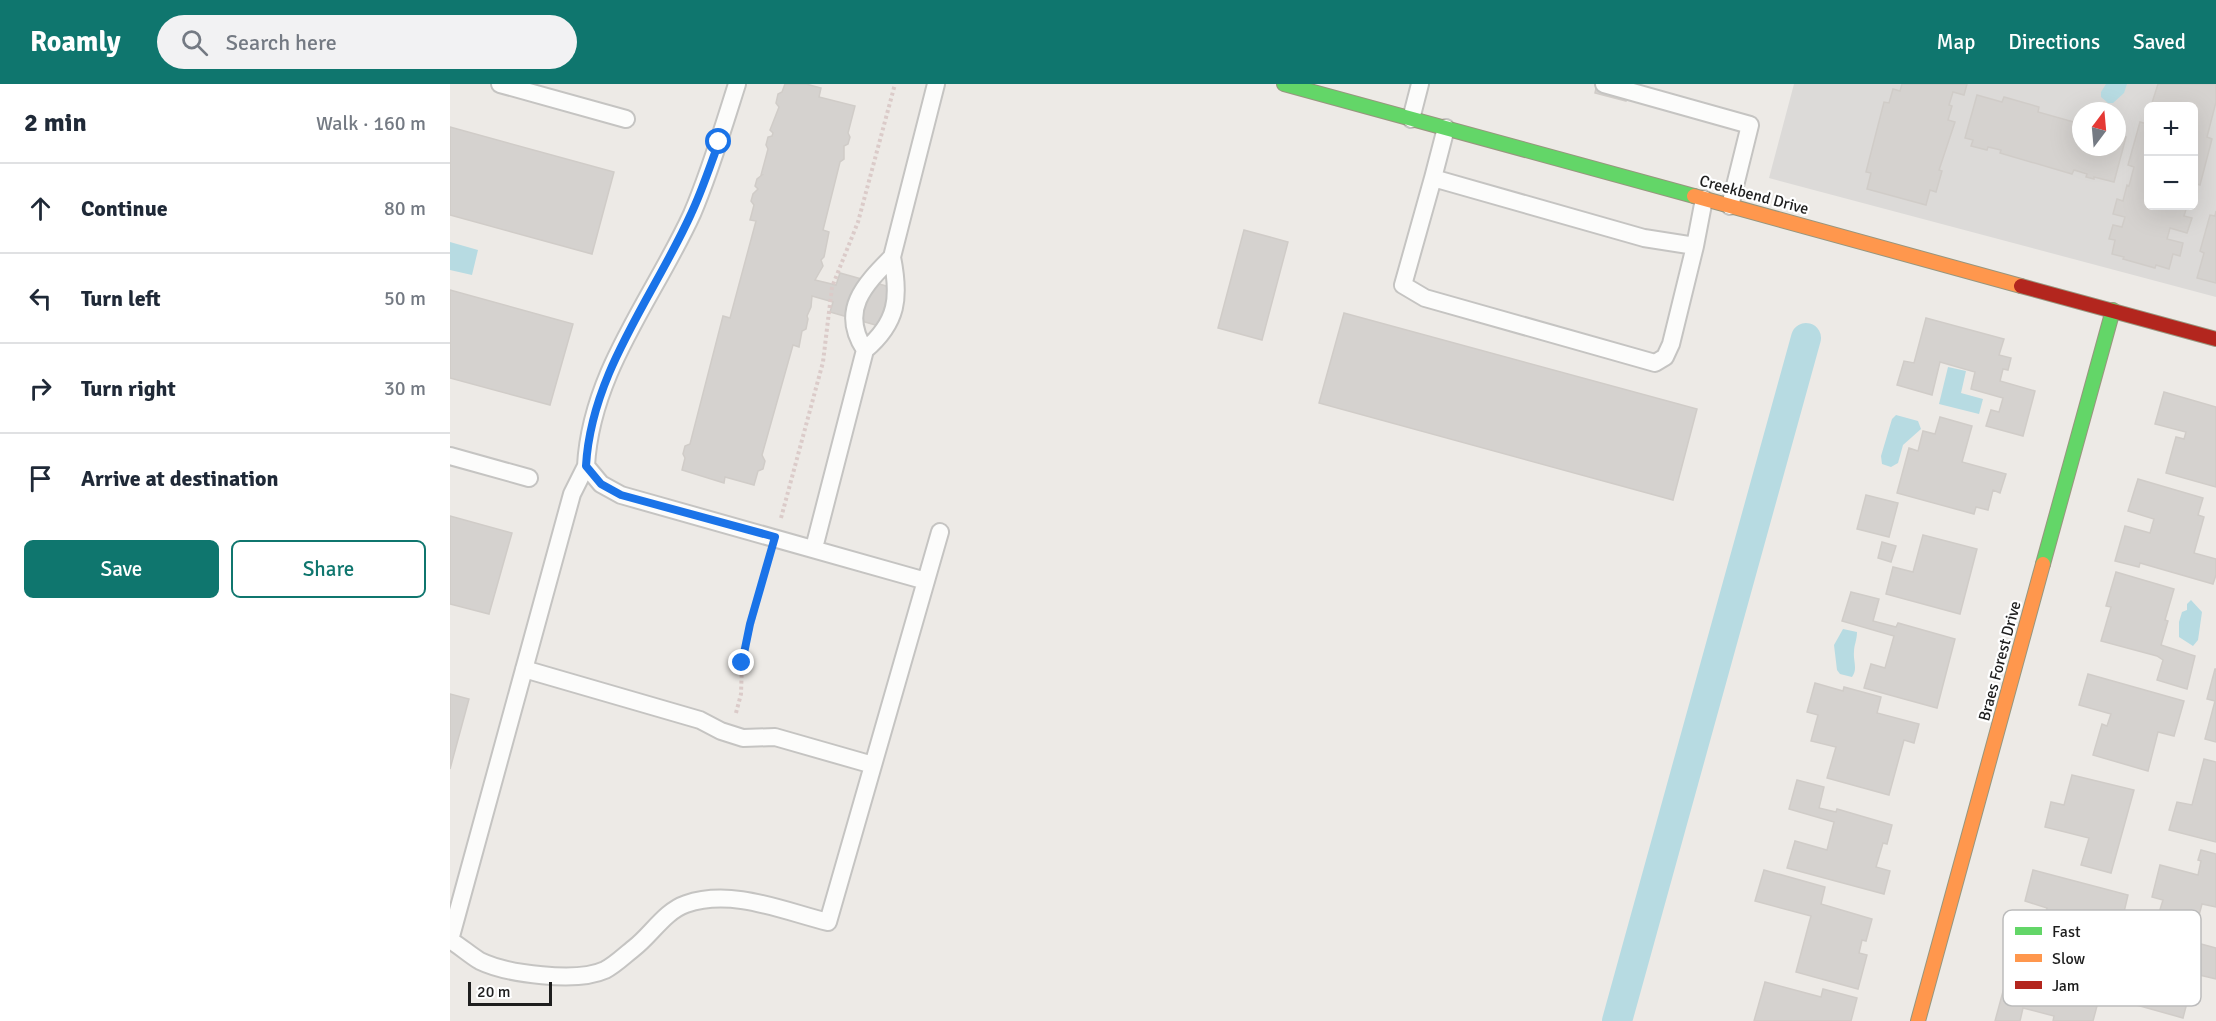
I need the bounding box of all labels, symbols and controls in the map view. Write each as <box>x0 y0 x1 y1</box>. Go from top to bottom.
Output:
search box <box>157 15 577 69</box>
text: Roamly <box>30 25 121 59</box>
icon: search <box>178 26 211 59</box>
text: Search here <box>226 29 337 56</box>
text: Map <box>1937 29 1975 55</box>
text: Directions <box>2008 29 2100 55</box>
text: Saved <box>2133 29 2186 55</box>
north arrow <box>2072 102 2126 156</box>
map controls <box>2144 102 2198 210</box>
button: + <box>2144 102 2198 156</box>
text: 2 min <box>24 107 87 139</box>
text: Walk · 160 m <box>316 111 426 136</box>
route start <box>705 128 731 154</box>
button: − <box>2144 156 2198 210</box>
street label: Creekbend Drive <box>1697 171 1811 219</box>
icon: ahead <box>24 192 57 225</box>
text: Continue <box>81 195 168 222</box>
text: 80 m <box>384 196 426 221</box>
icon: left <box>24 282 57 315</box>
text: Turn left <box>81 285 161 312</box>
text: 50 m <box>384 286 426 311</box>
icon: right <box>24 372 57 405</box>
text: Turn right <box>81 375 176 402</box>
text: 30 m <box>384 376 426 401</box>
icon: arrive <box>24 462 57 495</box>
text: Arrive at destination <box>81 465 278 492</box>
button: Save <box>24 540 219 598</box>
button: Share <box>231 540 426 598</box>
street label: Braes Forest Drive <box>1974 599 2026 723</box>
route end <box>728 649 754 675</box>
legend <box>2003 910 2201 1006</box>
text: Fast <box>2052 922 2081 942</box>
text: Slow <box>2052 949 2086 969</box>
text: Jam <box>2052 976 2080 996</box>
scale bar <box>468 979 552 1006</box>
text: 20 m <box>477 982 511 1002</box>

